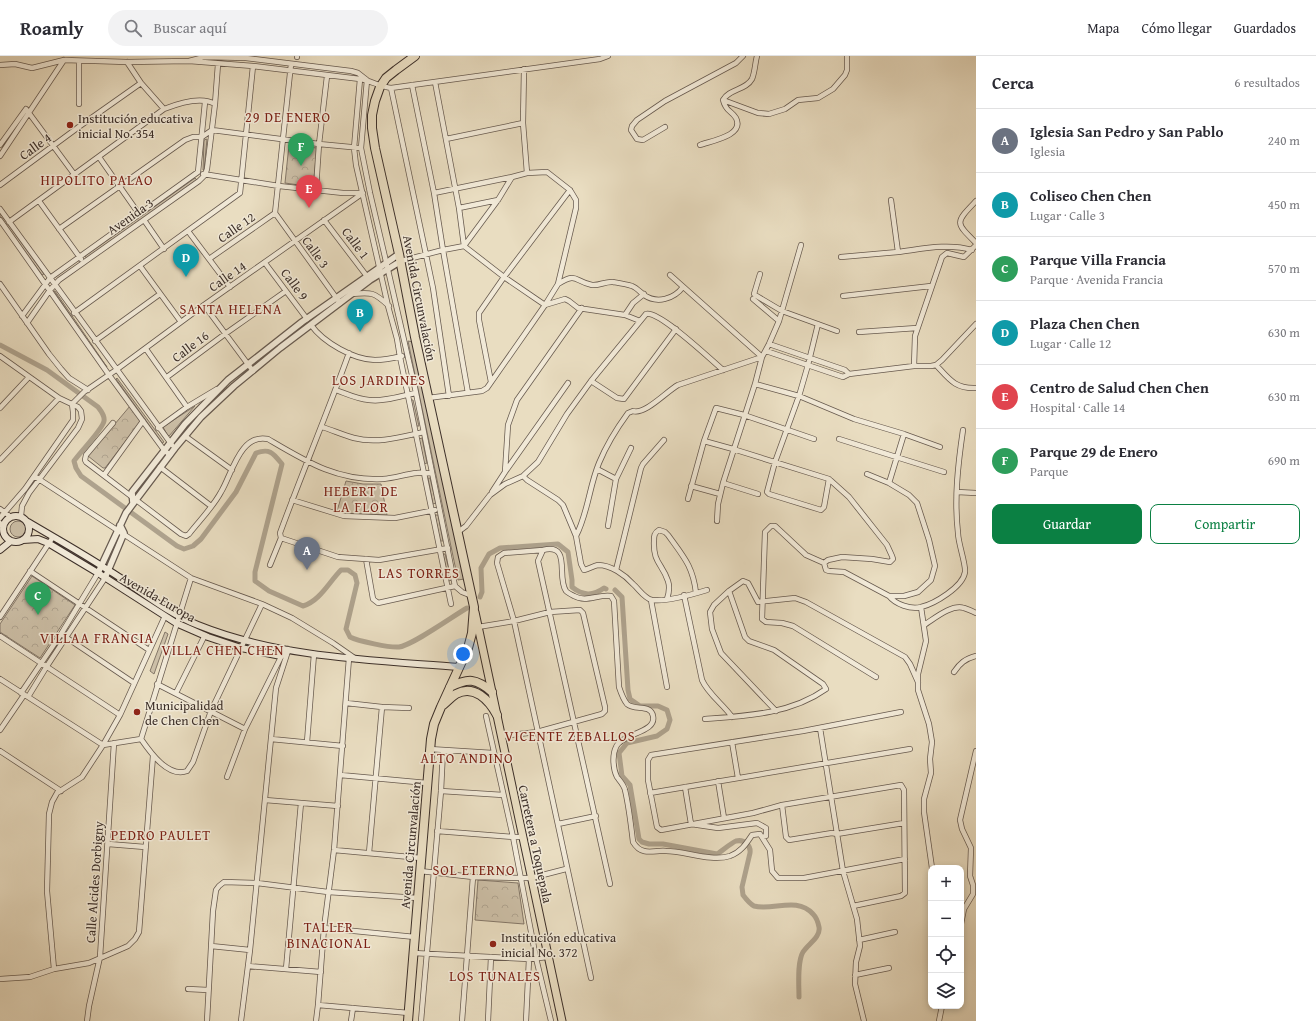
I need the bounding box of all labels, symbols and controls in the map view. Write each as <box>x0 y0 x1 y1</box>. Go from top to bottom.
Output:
search box <box>108 10 388 46</box>
text: Roamly <box>20 14 84 42</box>
icon: search <box>122 17 144 39</box>
text: Buscar aquí <box>154 17 227 38</box>
text: Mapa <box>1087 18 1119 38</box>
text: Cómo llegar <box>1141 18 1212 38</box>
text: Guardados <box>1234 18 1296 38</box>
text: Cerca <box>992 70 1034 95</box>
text: 6 resultados <box>1234 73 1300 92</box>
district label: 29 DE ENERO <box>245 107 331 127</box>
place label: Institución educativa inicial No. 354 <box>78 109 194 143</box>
marker: Institución educativa inicial No. 354 <box>65 120 75 130</box>
text: Iglesia San Pedro y San Pablo <box>1030 121 1223 142</box>
street label: Calle 4 <box>15 128 55 165</box>
text: A <box>1001 131 1009 150</box>
text: 240 m <box>1268 131 1300 150</box>
pin: F <box>288 133 314 166</box>
text: Iglesia <box>1030 142 1065 161</box>
district label: HIPOLITO PALAO <box>41 170 153 190</box>
pin: E <box>296 175 322 208</box>
text: Coliseo Chen Chen <box>1030 185 1151 206</box>
street label: Avenida 3 <box>103 194 157 239</box>
text: B <box>1001 195 1009 214</box>
text: 450 m <box>1268 195 1300 214</box>
text: Lugar · Calle 3 <box>1030 206 1105 225</box>
street label: Calle 12 <box>214 208 259 247</box>
street label: Calle 1 <box>337 223 374 263</box>
street label: Calle 3 <box>297 232 334 272</box>
street label: Avenida Circunvalación <box>398 234 441 363</box>
pin: D <box>173 244 199 277</box>
text: Parque Villa Francia <box>1030 249 1166 270</box>
street label: Calle 14 <box>205 257 250 296</box>
text: C <box>1001 259 1009 278</box>
text: 570 m <box>1268 259 1300 278</box>
street label: Calle 9 <box>276 264 313 304</box>
text: Parque · Avenida Francia <box>1030 270 1163 289</box>
district label: SANTA HELENA <box>180 299 283 319</box>
pin: B <box>347 299 373 332</box>
text: Plaza Chen Chen <box>1030 313 1140 334</box>
text: D <box>1001 323 1009 342</box>
text: 630 m <box>1268 323 1300 342</box>
street label: Calle 16 <box>168 326 213 367</box>
text: Lugar · Calle 12 <box>1030 334 1111 353</box>
district label: LOS JARDINES <box>332 370 426 390</box>
text: Centro de Salud Chen Chen <box>1030 377 1209 398</box>
text: E <box>1002 387 1008 406</box>
text: 630 m <box>1268 387 1300 406</box>
text: Hospital · Calle 14 <box>1030 398 1125 417</box>
text: Parque 29 de Enero <box>1030 441 1158 462</box>
text: F <box>1002 451 1008 470</box>
text: 690 m <box>1268 451 1300 470</box>
text: Parque <box>1030 462 1068 481</box>
district label: HEBERT DE LA FLOR <box>324 481 398 517</box>
button: Guardar <box>992 504 1142 544</box>
button: Compartir <box>1150 504 1300 544</box>
pin: A <box>294 537 320 570</box>
district label: LAS TORRES <box>378 563 460 583</box>
street label: Avenida Europa <box>116 568 200 627</box>
pin: C <box>25 582 51 615</box>
district label: VILLAA FRANCIA <box>40 628 154 648</box>
district label: VILLA CHEN CHEN <box>161 640 285 660</box>
your location <box>453 644 473 664</box>
place label: Municipalidad de Chen Chen <box>145 696 224 730</box>
marker: Municipalidad de Chen Chen <box>132 707 142 717</box>
district label: VICENTE ZEBALLOS <box>504 726 636 746</box>
district label: ALTO ANDINO <box>421 748 513 768</box>
street label: Avenida Circunvalación <box>395 780 426 910</box>
street label: Carretera a Toquepala <box>514 783 557 906</box>
street label: Calle Alcides Dorbigny <box>81 820 108 944</box>
district label: PEDRO PAULET <box>111 825 211 845</box>
district label: SOL ETERNO <box>433 860 515 880</box>
map controls <box>928 865 964 1009</box>
button: + <box>928 865 964 901</box>
button: − <box>928 901 964 937</box>
district label: TALLER BINACIONAL <box>287 917 371 953</box>
place label: Institución educativa inicial No. 372 <box>501 928 617 962</box>
button: locate <box>928 937 964 973</box>
marker: Institución educativa inicial No. 372 <box>488 939 498 949</box>
district label: LOS TUNALES <box>449 966 541 986</box>
button: layers <box>928 973 964 1009</box>

